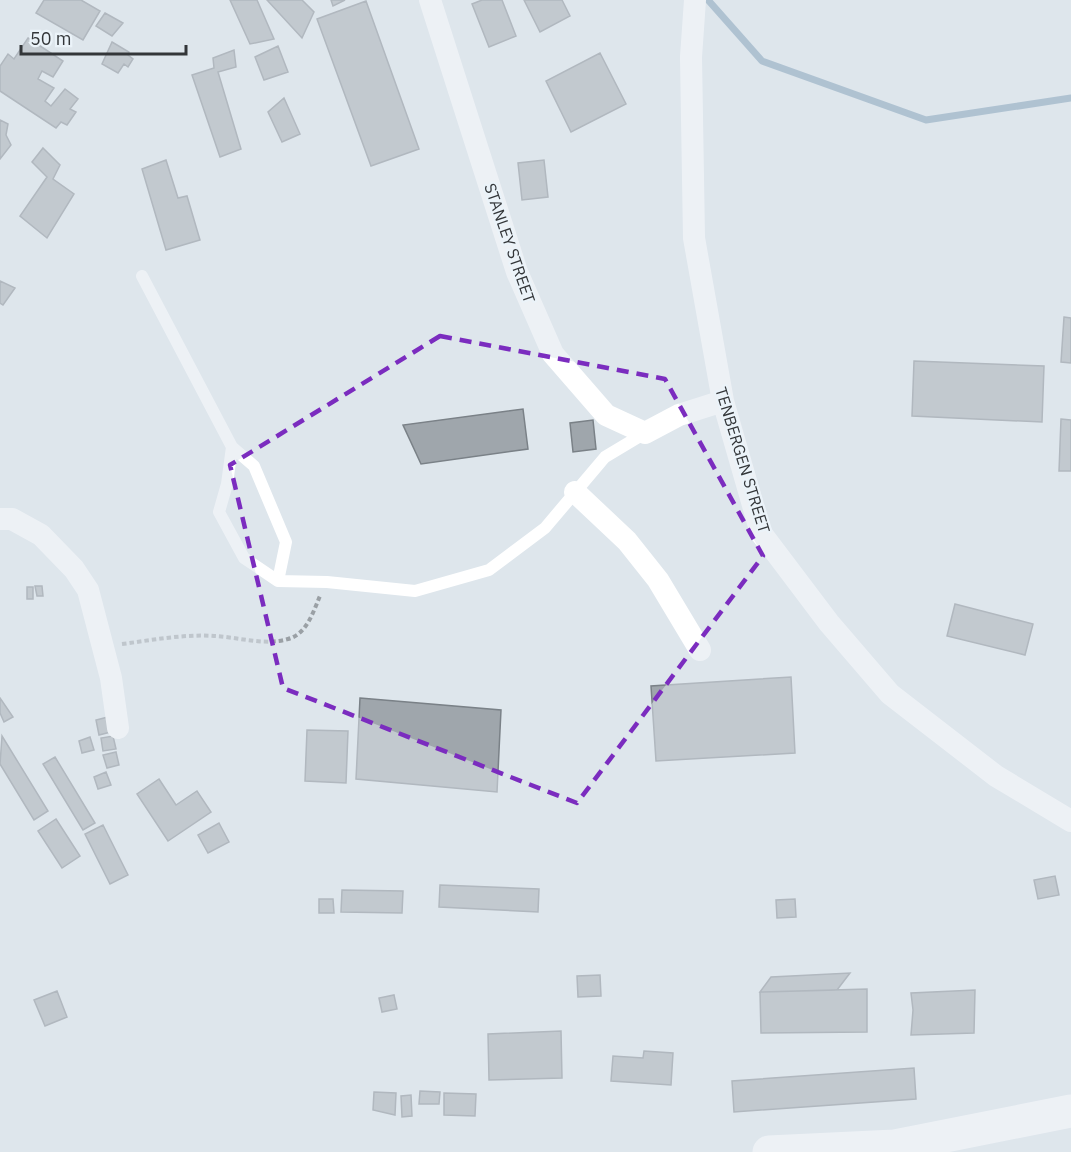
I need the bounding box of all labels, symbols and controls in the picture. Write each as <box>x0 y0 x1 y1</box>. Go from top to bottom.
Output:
scale bar <box>21 18 186 56</box>
text: 50 m <box>30 27 72 50</box>
street label: STANLEY STREET <box>480 180 540 306</box>
street label: TENBERGEN STREET <box>711 385 775 535</box>

